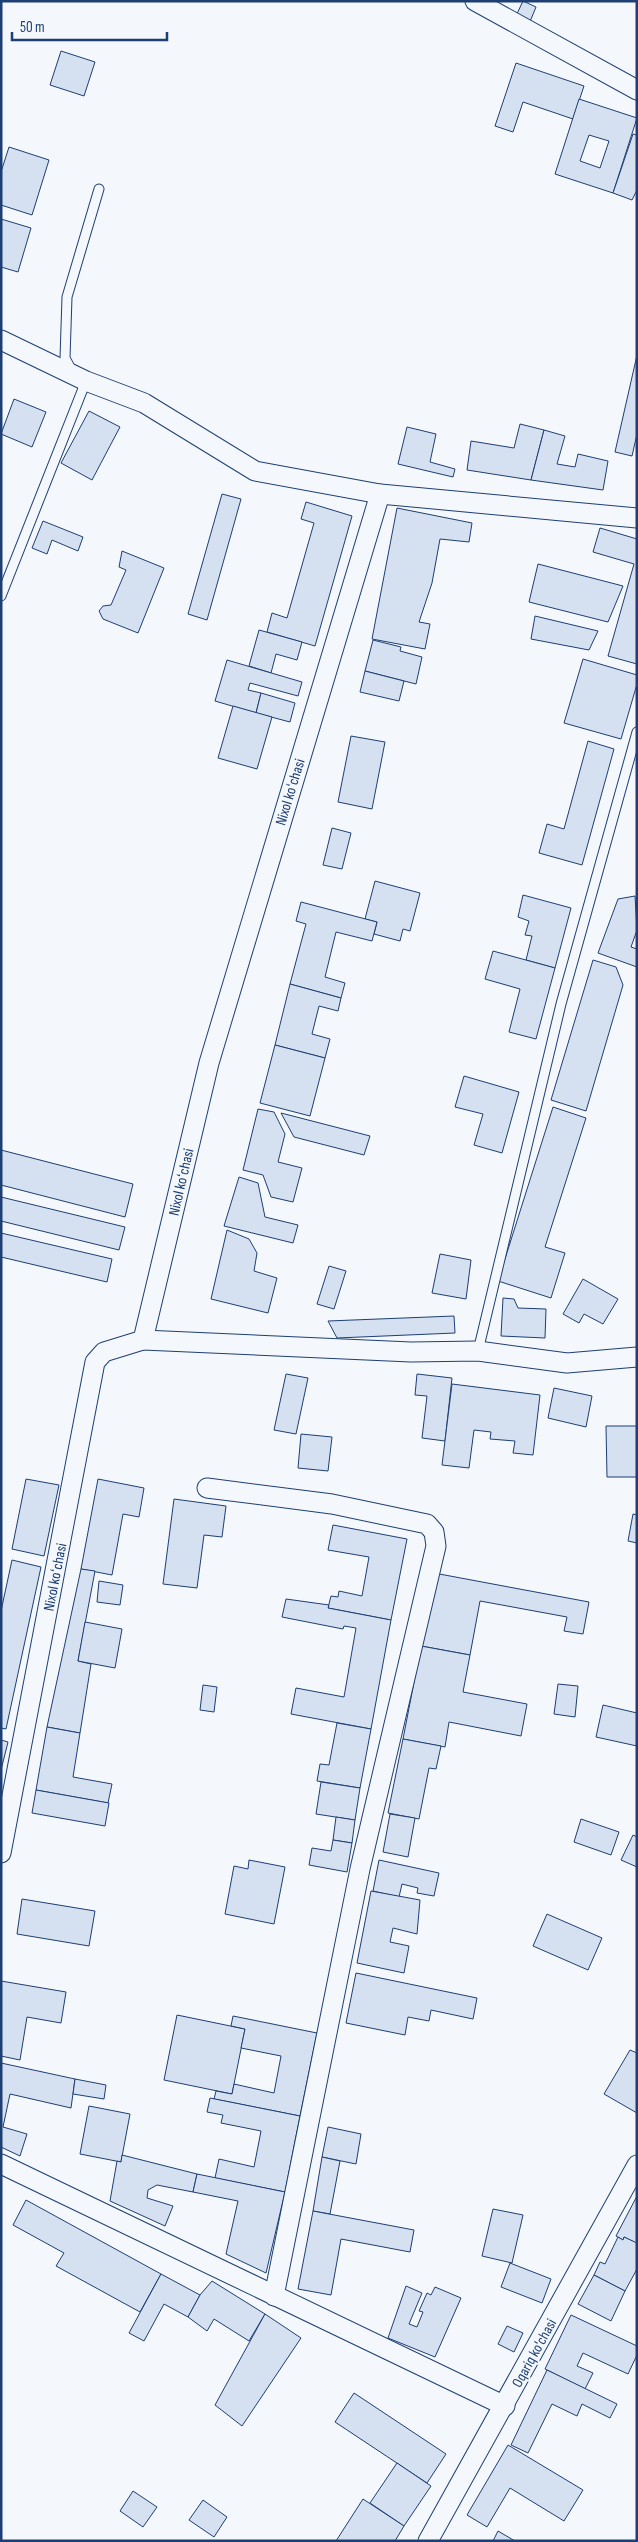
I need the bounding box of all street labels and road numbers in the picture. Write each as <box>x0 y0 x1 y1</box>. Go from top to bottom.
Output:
street label: Nixol koʻchasi <box>271 756 310 828</box>
street label: Nixol koʻchasi <box>165 1146 199 1218</box>
street label: Nixol koʻchasi <box>40 1541 71 1613</box>
street label: Oqariq ko'chasi <box>508 2315 561 2391</box>

